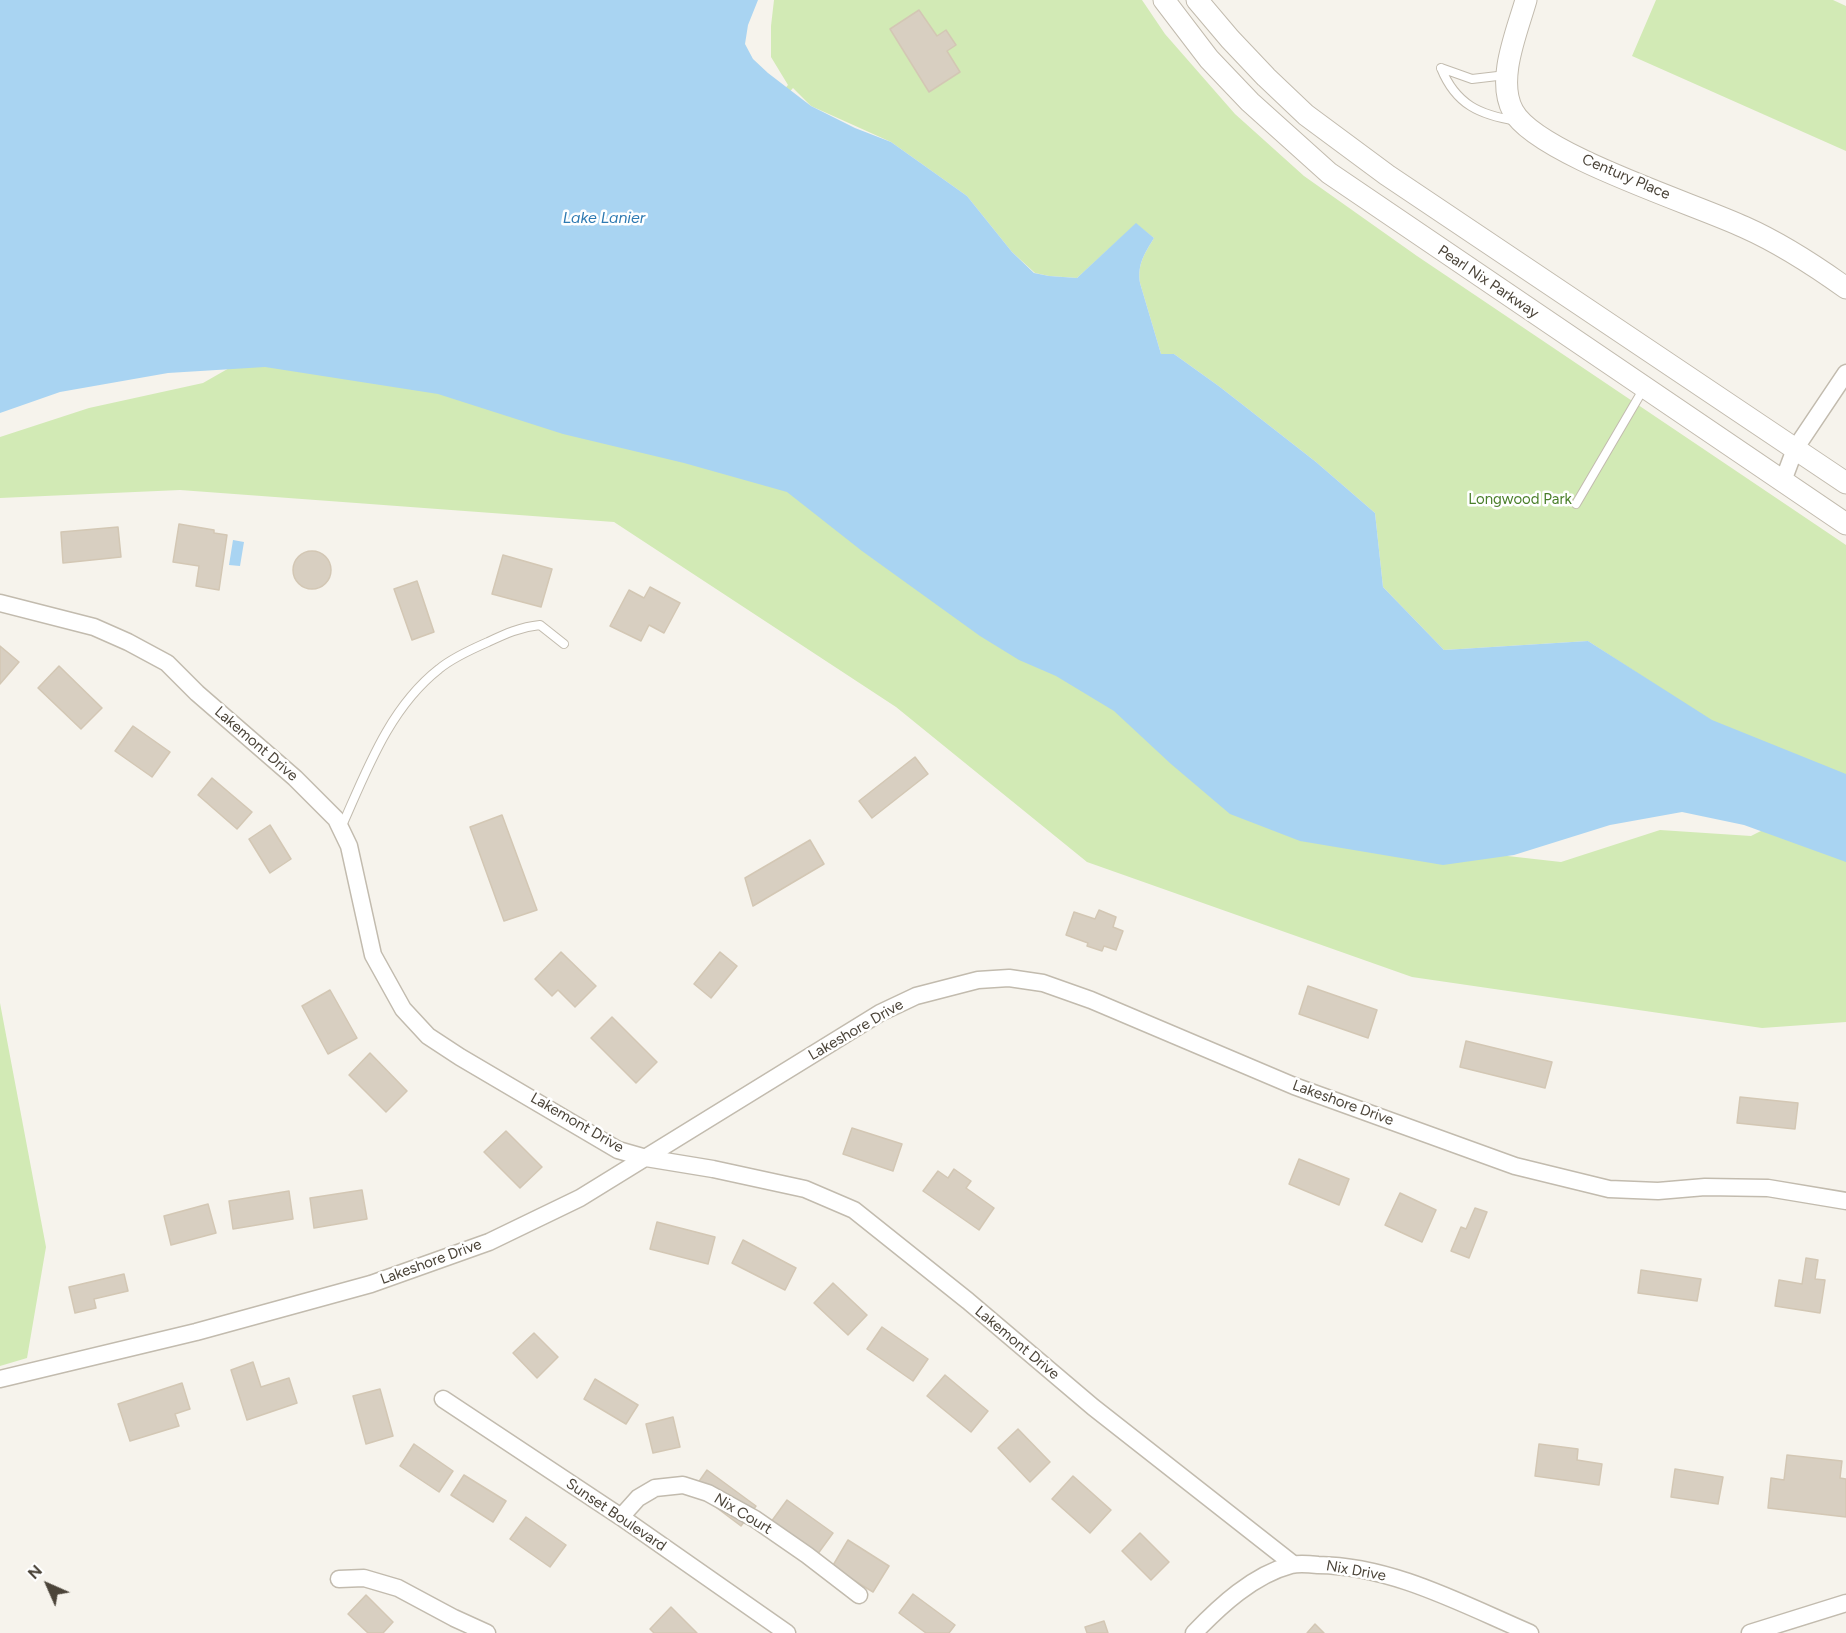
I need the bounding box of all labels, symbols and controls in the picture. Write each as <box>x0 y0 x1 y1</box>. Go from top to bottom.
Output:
street label: Century Place <box>1579 150 1673 204</box>
water label: Lake Lanier <box>563 208 645 228</box>
street label: Pearl Nix Parkway <box>1434 242 1542 322</box>
park label: Longwood Park <box>1468 491 1572 509</box>
street label: Lakemont Drive <box>211 703 301 785</box>
street label: Lakeshore Drive <box>805 996 907 1064</box>
street label: Lakeshore Drive <box>1290 1076 1396 1130</box>
street label: Lakemont Drive <box>527 1089 627 1157</box>
street label: Lakeshore Drive <box>378 1235 484 1289</box>
street label: Lakemont Drive <box>971 1302 1063 1384</box>
street label: Sunset Boulevard <box>562 1475 670 1555</box>
street label: Nix Court <box>711 1490 775 1538</box>
north arrow <box>18 1555 78 1615</box>
street label: Nix Drive <box>1325 1557 1387 1585</box>
text: N <box>24 1561 46 1583</box>

